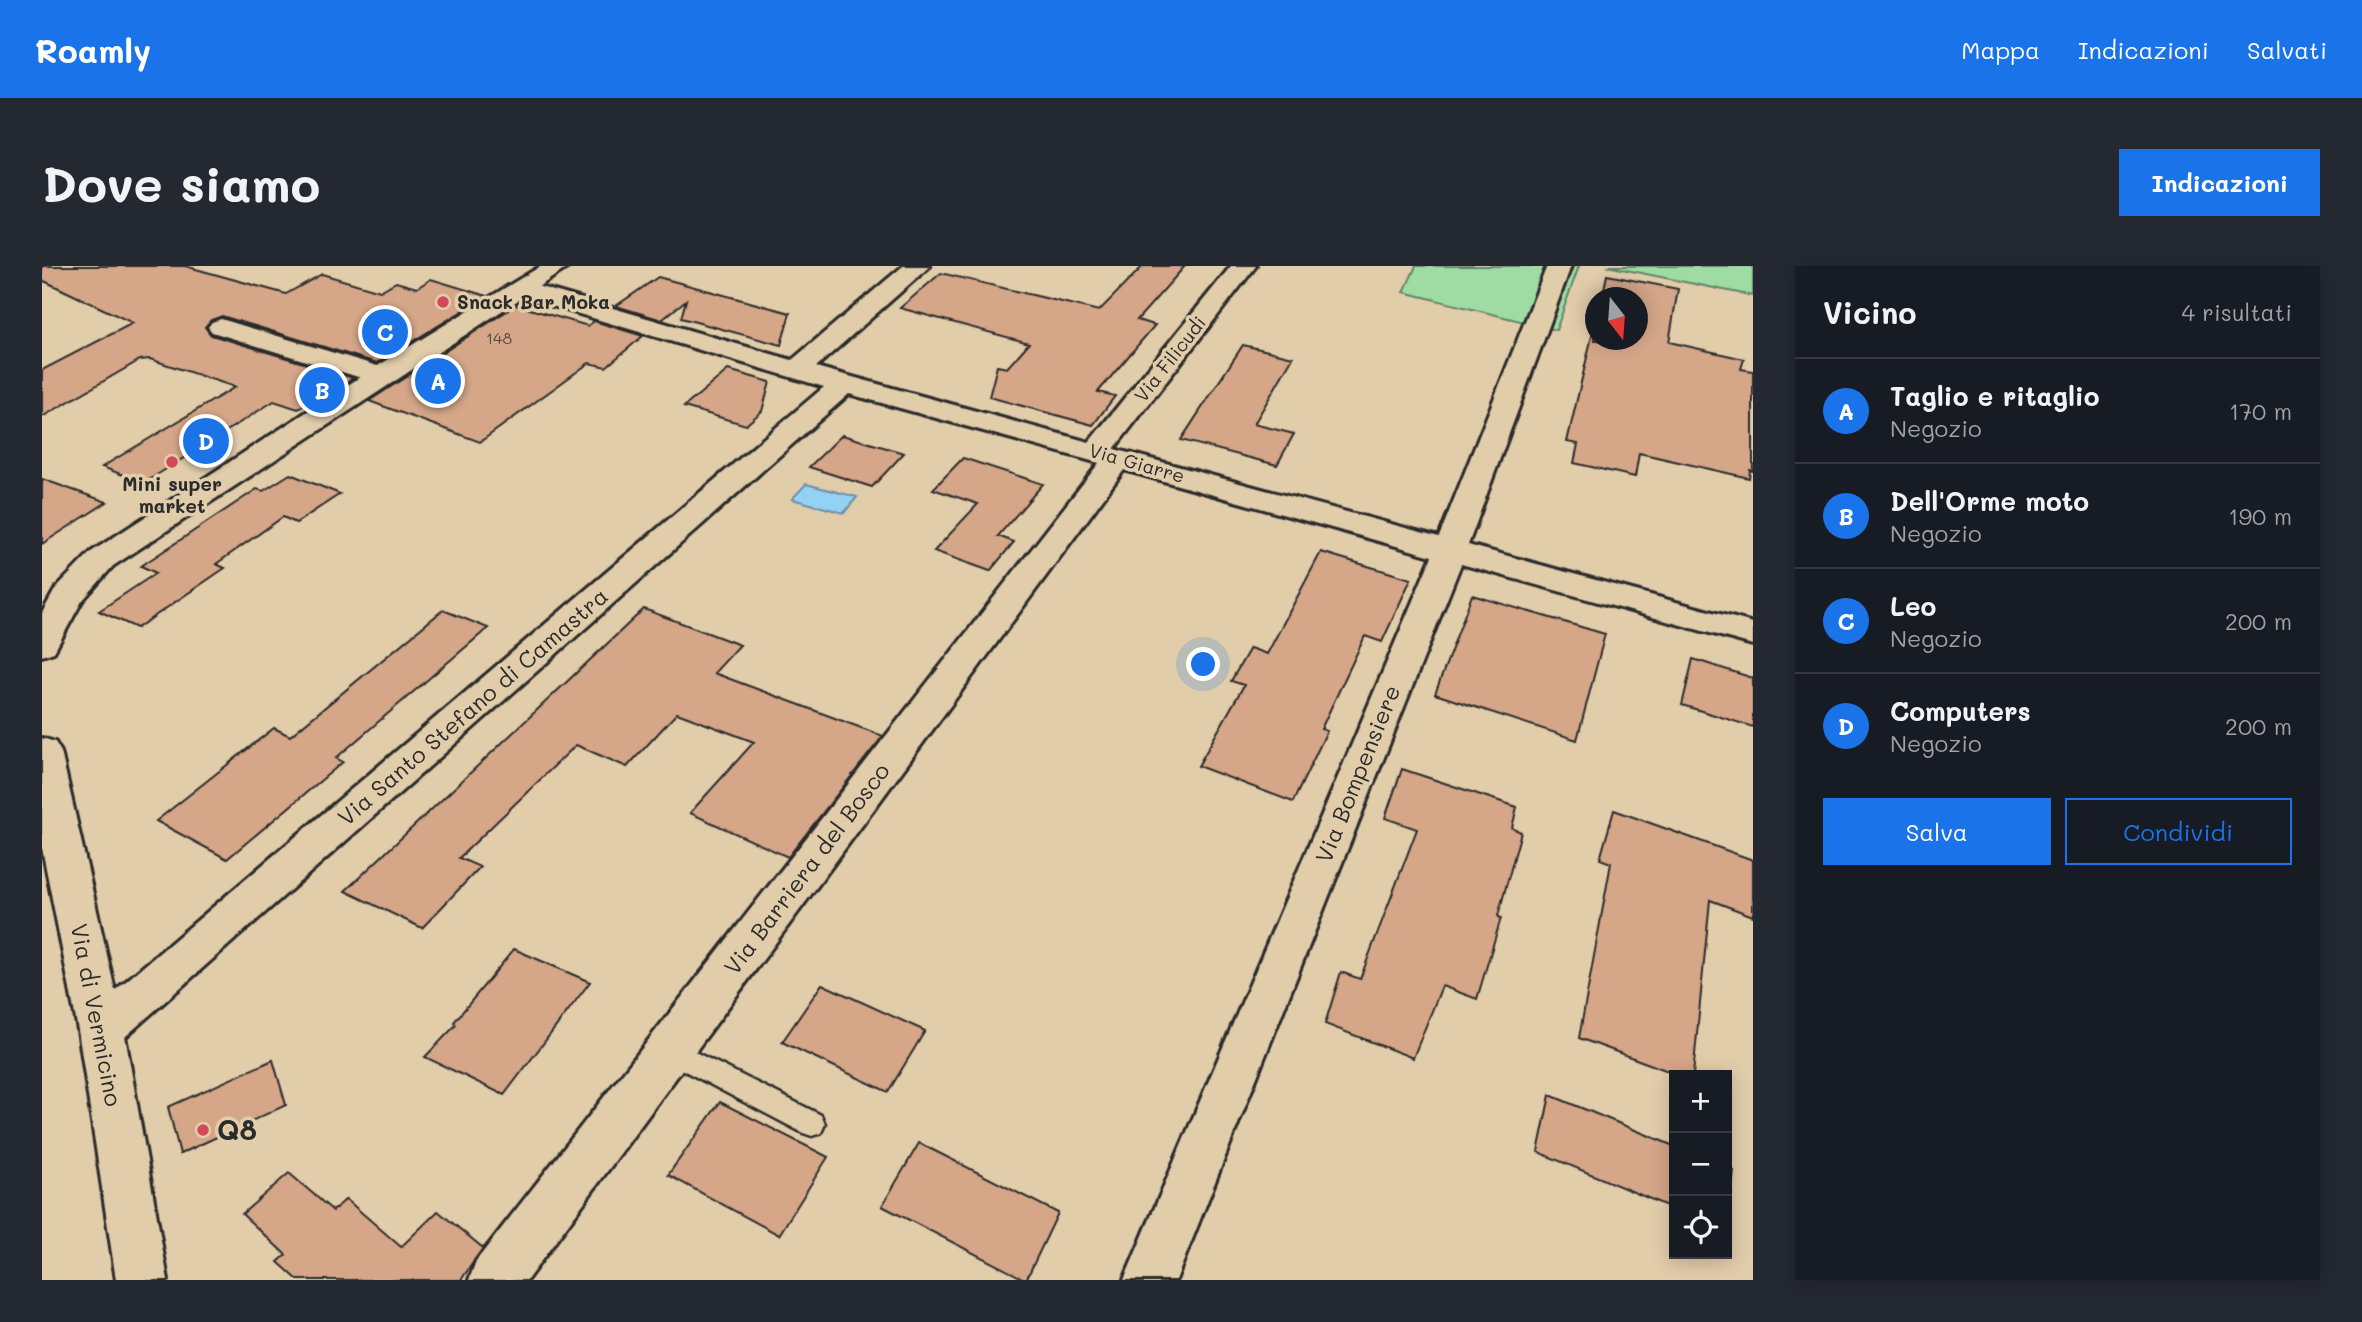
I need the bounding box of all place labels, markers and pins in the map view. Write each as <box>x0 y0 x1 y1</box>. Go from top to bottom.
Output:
place label: Snack Bar Moka <box>457 289 610 314</box>
marker: Snack Bar Moka <box>435 294 451 310</box>
pin: C <box>362 306 408 358</box>
pin: A <box>415 355 461 407</box>
pin: B <box>299 364 345 416</box>
pin: D <box>183 415 229 467</box>
marker: Mini super market <box>164 454 180 470</box>
place label: Mini super market <box>122 471 222 518</box>
place label: Q8 <box>217 1111 257 1147</box>
marker: Q8 <box>195 1122 211 1138</box>

